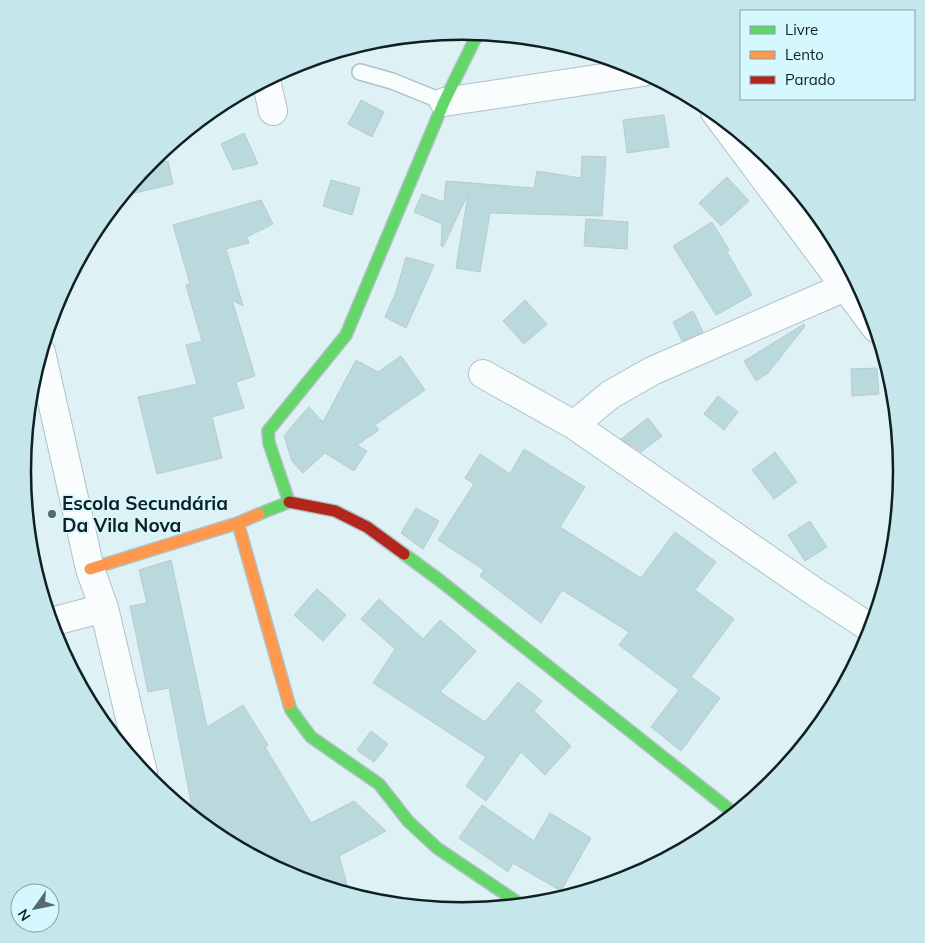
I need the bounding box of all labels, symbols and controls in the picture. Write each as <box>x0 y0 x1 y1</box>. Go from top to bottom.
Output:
legend <box>740 10 915 100</box>
text: Livre <box>785 20 818 39</box>
text: Lento <box>785 45 824 64</box>
text: Parado <box>785 70 835 89</box>
place label: Escola Secundária Da Vila Nova <box>62 491 228 537</box>
marker: Escola Secundária Da Vila Nova <box>46 508 58 520</box>
north arrow <box>10 883 60 933</box>
text: N <box>14 906 35 924</box>

